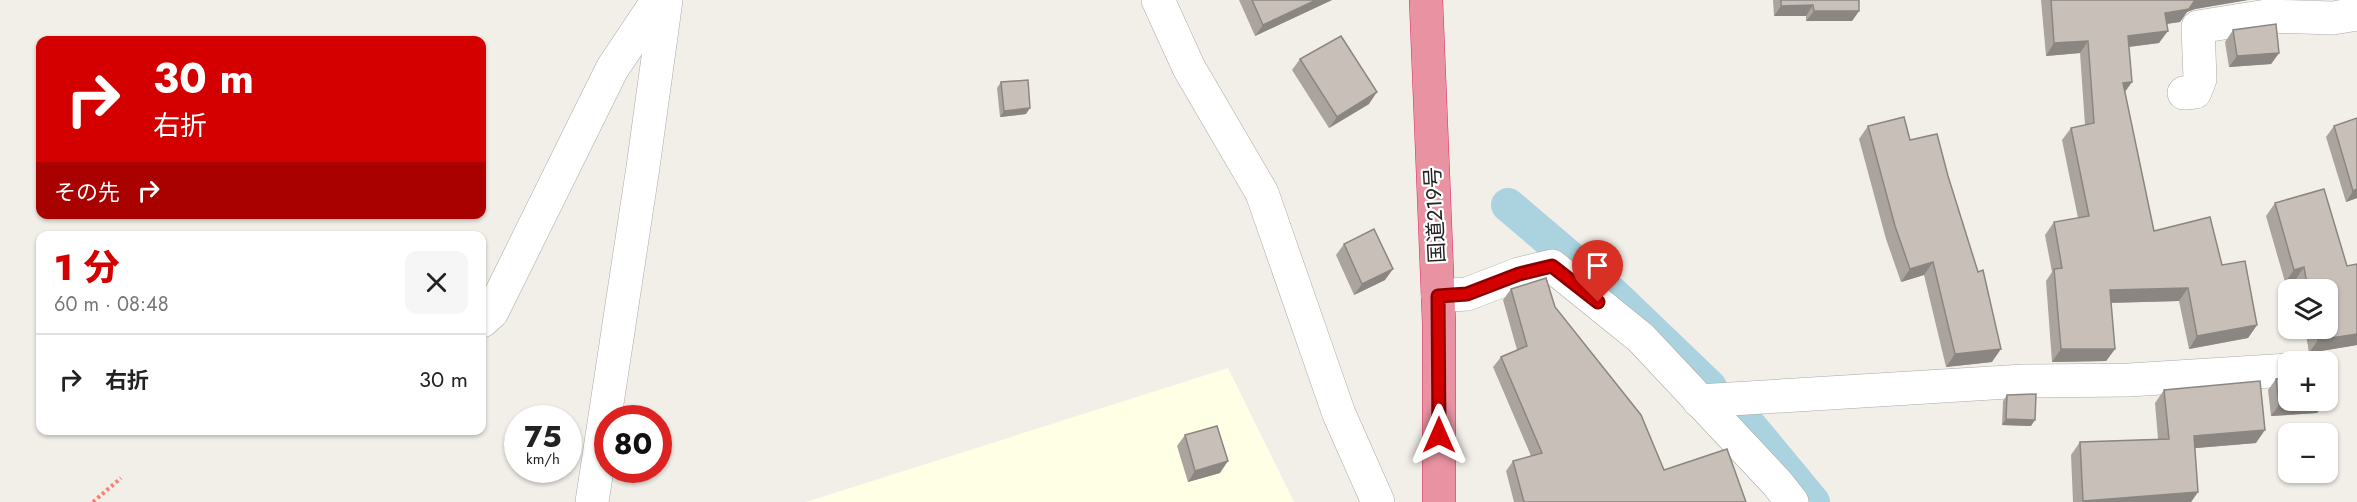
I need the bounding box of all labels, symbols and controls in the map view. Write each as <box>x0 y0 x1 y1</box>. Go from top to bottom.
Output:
text: 30 m <box>153 48 254 109</box>
icon: right <box>54 60 132 138</box>
text: 右折 <box>153 106 207 145</box>
street label: 国道219号 <box>1417 166 1453 264</box>
icon: right <box>132 174 165 207</box>
text: その先 <box>54 176 120 208</box>
pin <box>1572 240 1623 302</box>
text: 1 分 <box>54 241 120 293</box>
icon: arrive <box>1581 249 1614 282</box>
button: close <box>405 251 468 314</box>
map controls <box>2278 279 2338 483</box>
button: layers <box>2278 279 2338 339</box>
text: 60 m · 08:48 <box>54 290 169 319</box>
button: + <box>2278 351 2338 411</box>
icon: right <box>54 363 87 396</box>
text: 30 m <box>419 363 468 395</box>
text: 右折 <box>105 364 149 396</box>
position arrow <box>1407 403 1471 467</box>
speed limit sign: 80 <box>594 405 672 483</box>
text: 75 <box>524 415 562 458</box>
button: − <box>2278 423 2338 483</box>
text: km/h <box>526 448 560 470</box>

